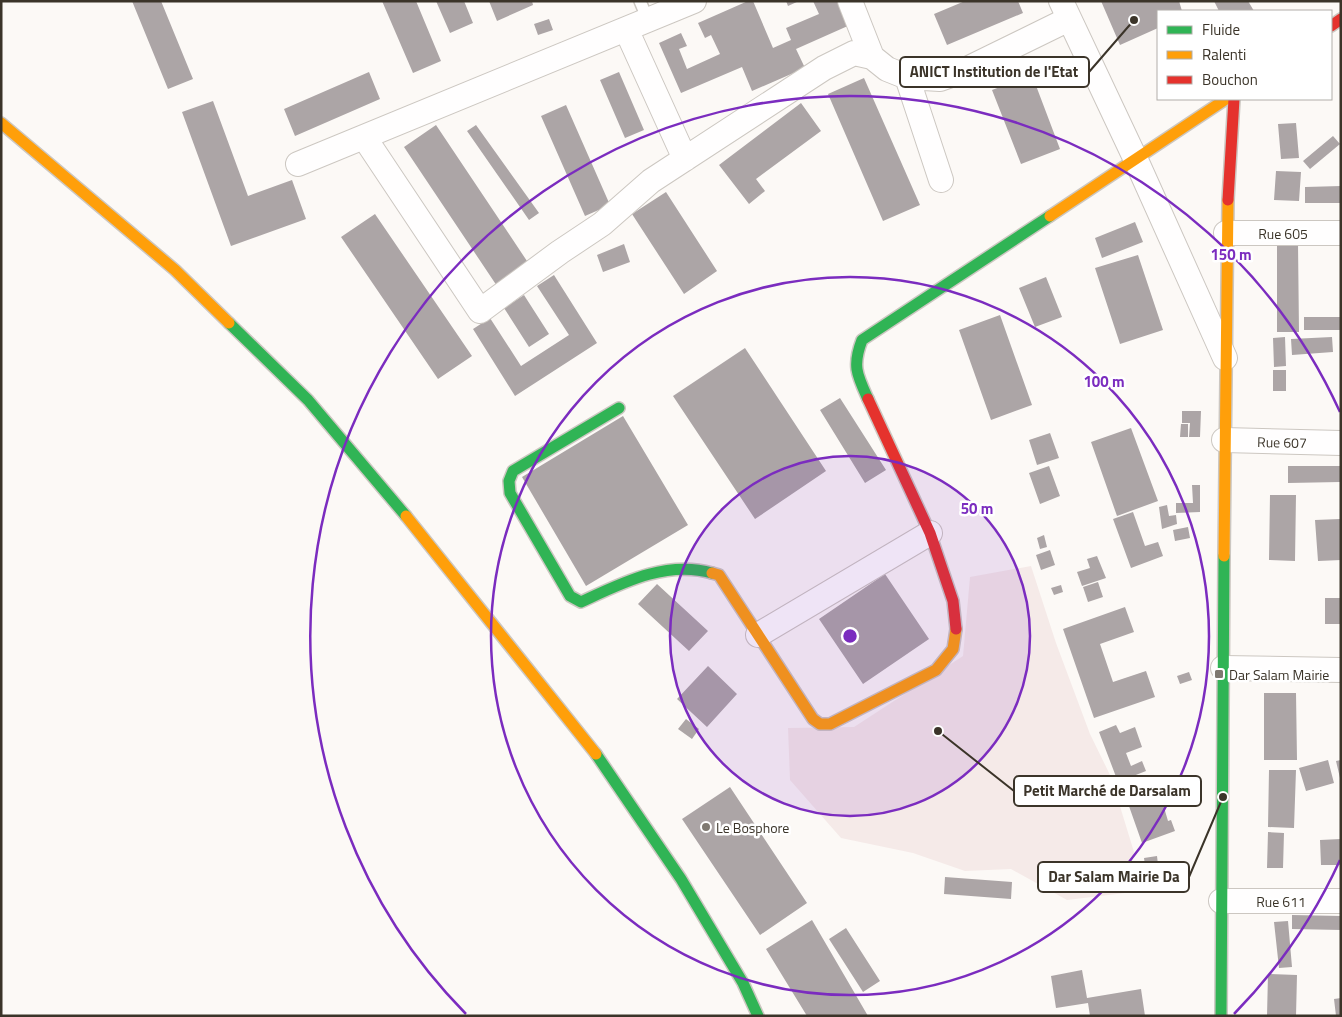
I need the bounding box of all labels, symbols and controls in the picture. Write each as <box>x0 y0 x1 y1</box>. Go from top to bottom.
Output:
legend <box>1157 10 1332 100</box>
text: Fluide <box>1202 18 1240 41</box>
text: Ralenti <box>1202 43 1246 66</box>
callout: ANICT Institution de l'Etat <box>900 57 1089 87</box>
text: ANICT Institution de l'Etat <box>910 60 1079 83</box>
text: Bouchon <box>1202 68 1258 91</box>
street label: Rue 605 <box>1258 223 1308 244</box>
text: 150 m <box>1210 243 1252 266</box>
text: 100 m <box>1083 370 1125 393</box>
street label: Rue 607 <box>1257 431 1307 453</box>
text: 50 m <box>961 497 993 520</box>
centre of rings <box>841 627 859 645</box>
place label: Dar Salam Mairie <box>1229 664 1329 685</box>
marker: Dar Salam Mairie <box>1213 668 1225 680</box>
callout: Petit Marché de Darsalam <box>1014 776 1201 806</box>
text: Petit Marché de Darsalam <box>1023 779 1191 802</box>
place label: Le Bosphore <box>716 817 789 838</box>
marker: Le Bosphore <box>700 821 712 833</box>
callout: Dar Salam Mairie Da <box>1038 862 1189 892</box>
text: Dar Salam Mairie Da <box>1048 865 1180 888</box>
street label: Rue 611 <box>1256 891 1306 912</box>

